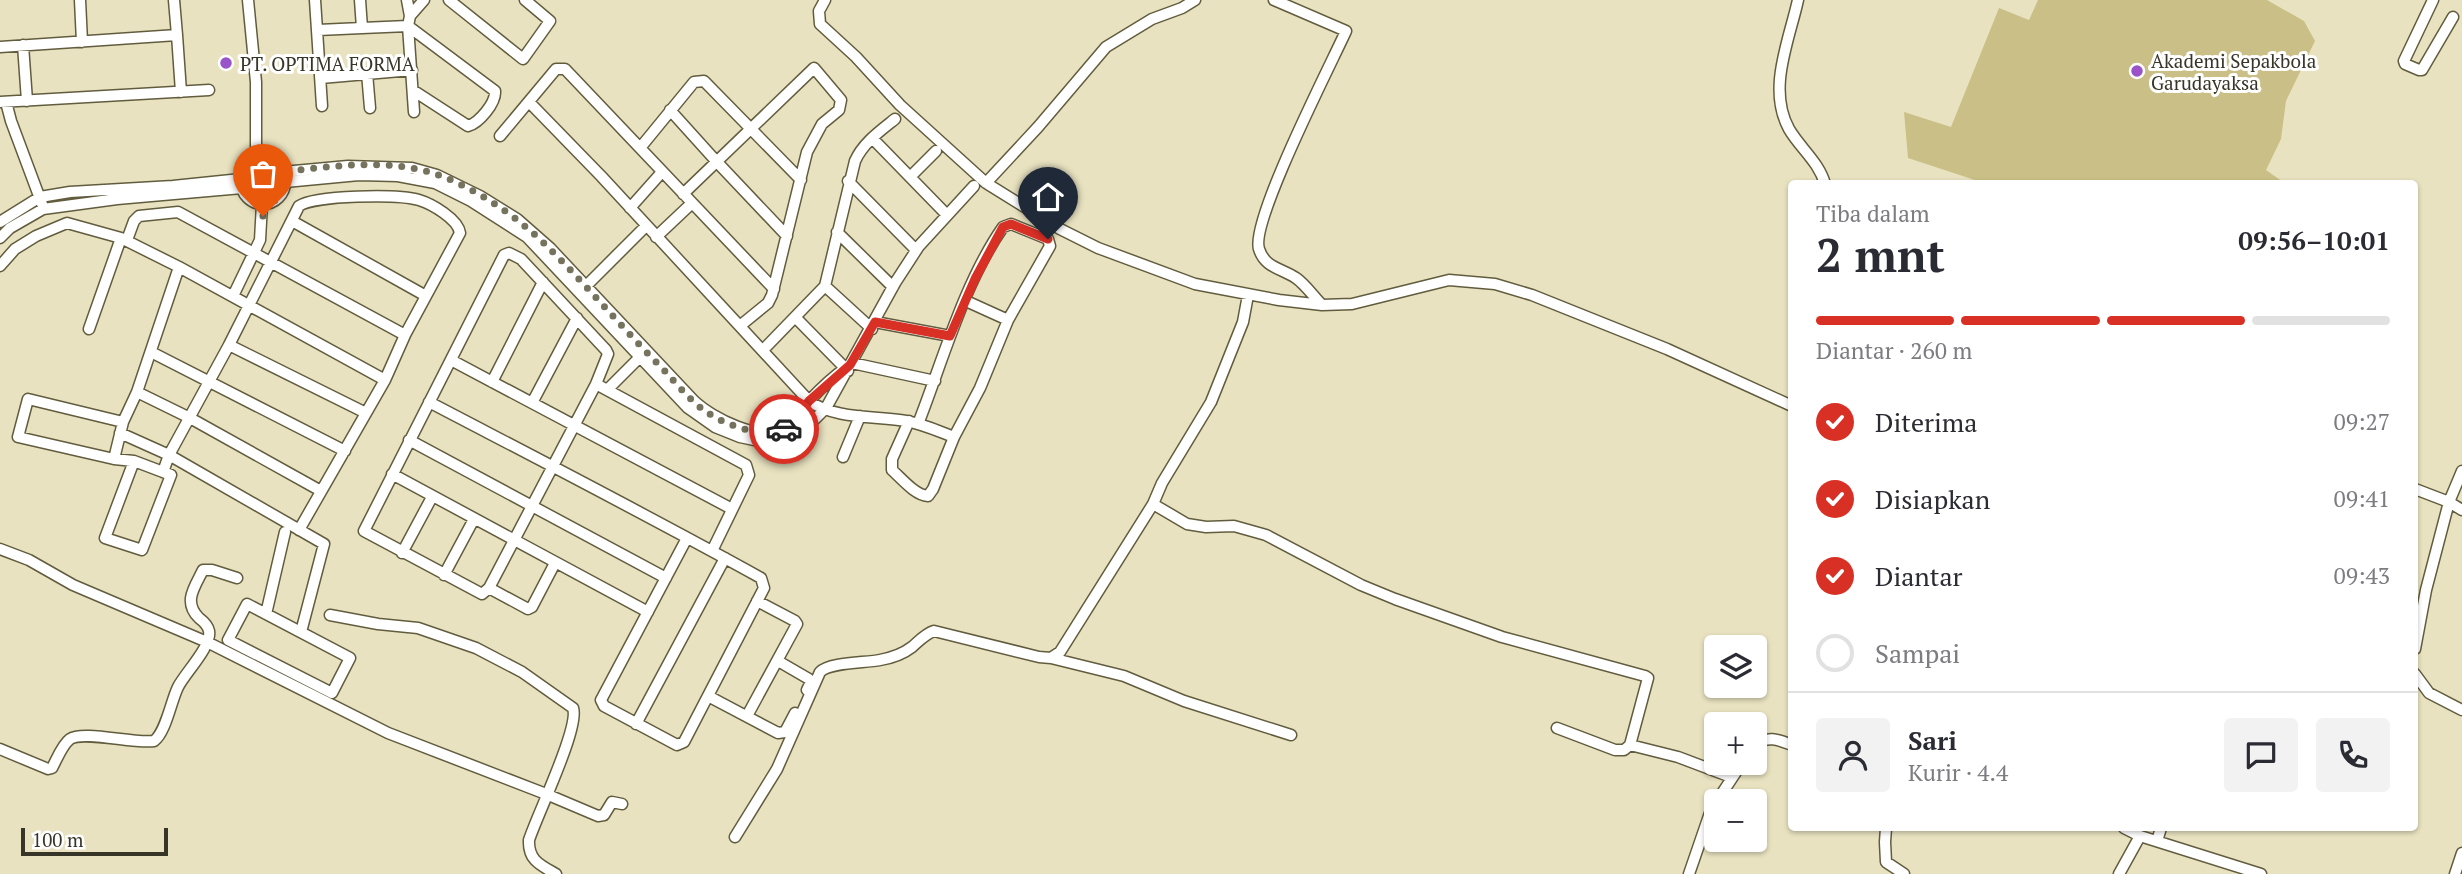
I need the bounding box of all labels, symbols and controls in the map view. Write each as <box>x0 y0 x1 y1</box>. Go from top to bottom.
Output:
place label: Akademi Sepakbola Garudayaksa <box>2151 48 2317 95</box>
place label: PT. OPTIMA FORMA <box>240 51 415 76</box>
marker: PT. OPTIMA FORMA <box>218 55 234 71</box>
marker: Akademi Sepakbola Garudayaksa <box>2129 63 2145 79</box>
pin <box>233 144 293 216</box>
icon: bag <box>244 155 282 193</box>
pin <box>1018 167 1078 239</box>
icon: home <box>1029 178 1067 216</box>
text: Tiba dalam <box>1816 198 1930 229</box>
text: 09:56–10:01 <box>2238 223 2390 257</box>
text: 2 mnt <box>1816 224 1945 285</box>
text: Diantar · 260 m <box>1816 335 1972 366</box>
courier <box>749 394 819 464</box>
icon: check <box>1816 403 1854 441</box>
text: Diterima <box>1875 405 1977 439</box>
text: 09:27 <box>2333 406 2390 437</box>
icon: car <box>765 410 803 448</box>
icon: check <box>1816 480 1854 518</box>
text: Disiapkan <box>1875 482 1990 516</box>
text: 09:41 <box>2333 483 2390 514</box>
icon: check <box>1816 557 1854 595</box>
text: Diantar <box>1875 559 1963 593</box>
text: 09:43 <box>2333 560 2390 591</box>
map controls <box>1704 635 1767 852</box>
button: layers <box>1704 635 1767 698</box>
text: Sampai <box>1875 636 1960 670</box>
button: + <box>1704 712 1767 775</box>
button: person <box>1816 718 1890 792</box>
button: chat <box>2224 718 2298 792</box>
button: phone <box>2316 718 2390 792</box>
text: Sari <box>1908 723 1957 757</box>
text: Kurir · 4.4 <box>1908 757 2008 788</box>
button: − <box>1704 789 1767 852</box>
scale bar <box>21 825 168 857</box>
text: 100 m <box>32 827 83 852</box>

